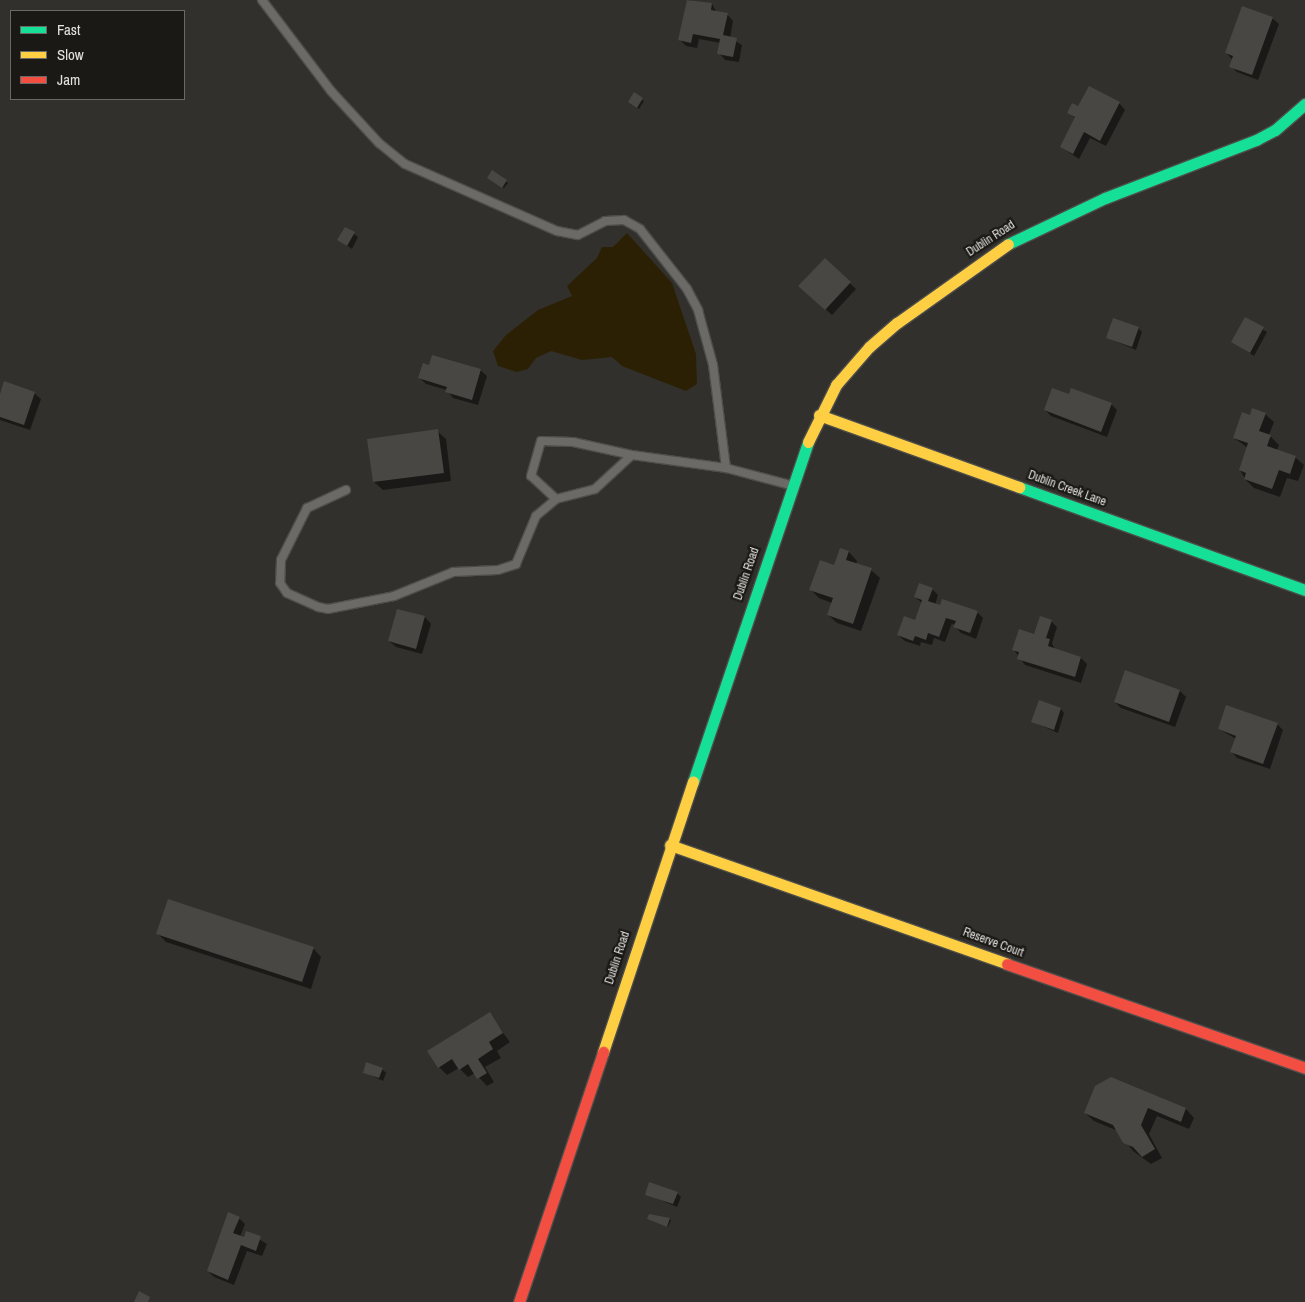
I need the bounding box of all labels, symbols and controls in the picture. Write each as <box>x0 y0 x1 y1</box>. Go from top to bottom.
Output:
legend <box>10 10 185 100</box>
text: Fast <box>57 19 80 40</box>
text: Slow <box>57 44 84 65</box>
text: Jam <box>57 69 80 90</box>
street label: Dublin Road <box>964 218 1018 260</box>
street label: Dublin Creek Lane <box>1026 468 1108 510</box>
street label: Dublin Road <box>731 546 763 602</box>
street label: Reserve Court <box>961 925 1025 961</box>
street label: Dublin Road <box>603 930 633 986</box>

